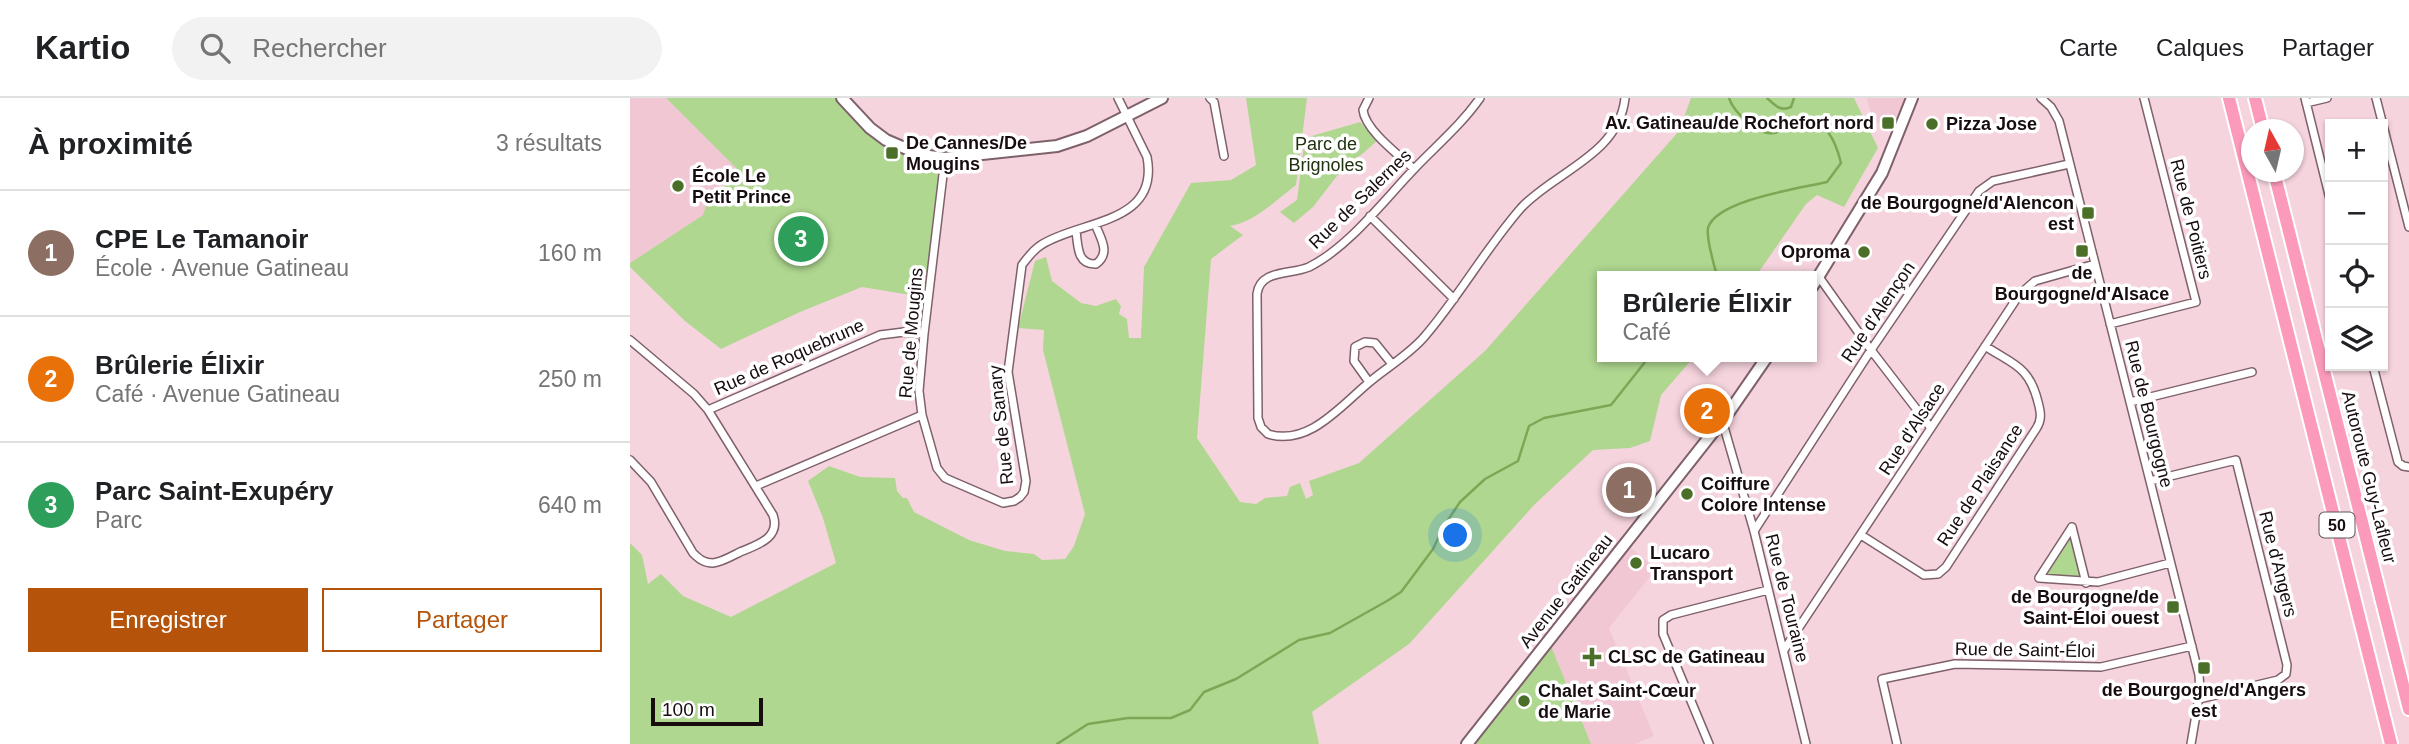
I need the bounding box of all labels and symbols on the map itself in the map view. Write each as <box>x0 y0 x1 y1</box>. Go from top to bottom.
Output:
place label: Av. Gatineau/de Rochefort nord <box>1605 113 1874 133</box>
place label: Pizza Jose <box>1946 114 2037 134</box>
marker: Av. Gatineau/de Rochefort nord <box>1880 115 1896 131</box>
marker: Pizza Jose <box>1924 116 1940 132</box>
north arrow <box>2241 119 2304 182</box>
place label: De Cannes/De Mougins <box>906 133 1027 174</box>
park label: Parc de Brignoles <box>1288 134 1364 175</box>
marker: De Cannes/De Mougins <box>884 145 900 161</box>
street label: Rue de Salernes <box>1305 145 1415 253</box>
street label: Rue de Poitiers <box>2166 157 2216 281</box>
place label: École Le Petit Prince <box>692 165 791 207</box>
marker: École Le Petit Prince <box>670 178 686 194</box>
place label: de Bourgogne/d'Alencon est <box>1861 193 2074 234</box>
marker: de Bourgogne/d'Alencon est <box>2080 205 2096 221</box>
pin: 3 <box>778 213 824 265</box>
place label: Oproma <box>1781 242 1851 262</box>
marker: de Bourgogne/d'Alsace <box>2074 243 2090 259</box>
marker: Oproma <box>1856 244 1872 260</box>
street label: Rue d'Alençon <box>1837 258 1919 366</box>
place label: de Bourgogne/d'Alsace <box>1995 263 2169 304</box>
street label: Rue de Mougins <box>895 267 927 399</box>
street label: Rue de Roquebrune <box>711 315 867 399</box>
street label: Rue de Bourgogne <box>2121 338 2177 490</box>
street label: Rue de Sanary <box>985 364 1017 486</box>
street label: Rue d'Alsace <box>1875 379 1949 479</box>
pin: 2 <box>1684 385 1730 437</box>
street label: Autoroute Guy-Lafleur <box>2338 389 2400 565</box>
street label: Rue de Plaisance <box>1933 420 2027 550</box>
pin: 1 <box>1606 464 1652 516</box>
place label: Coiffure Colore Intense <box>1701 474 1826 515</box>
marker: Coiffure Colore Intense <box>1679 486 1695 502</box>
street label: Rue d'Angers <box>2255 509 2301 619</box>
road number: 50 <box>2320 512 2354 538</box>
your location <box>1438 518 1472 552</box>
street label: Avenue Gatineau <box>1515 530 1617 652</box>
street label: Rue de Touraine <box>1761 532 1813 664</box>
place label: Lucaro Transport <box>1650 543 1733 584</box>
marker: Lucaro Transport <box>1628 555 1644 571</box>
place label: de Bourgogne/de Saint-Éloi ouest <box>2011 587 2159 628</box>
marker: de Bourgogne/de Saint-Éloi ouest <box>2165 599 2181 615</box>
street label: Rue de Saint-Éloi <box>1955 639 2095 661</box>
marker: CLSC de Gatineau <box>1582 647 1602 667</box>
place label: CLSC de Gatineau <box>1608 647 1765 667</box>
marker: de Bourgogne/d'Angers est <box>2196 660 2212 676</box>
place label: de Bourgogne/d'Angers est <box>2102 680 2306 721</box>
place label: Chalet Saint-Cœur de Marie <box>1538 681 1696 722</box>
marker: Chalet Saint-Cœur de Marie <box>1516 693 1532 709</box>
scale bar <box>651 695 763 727</box>

